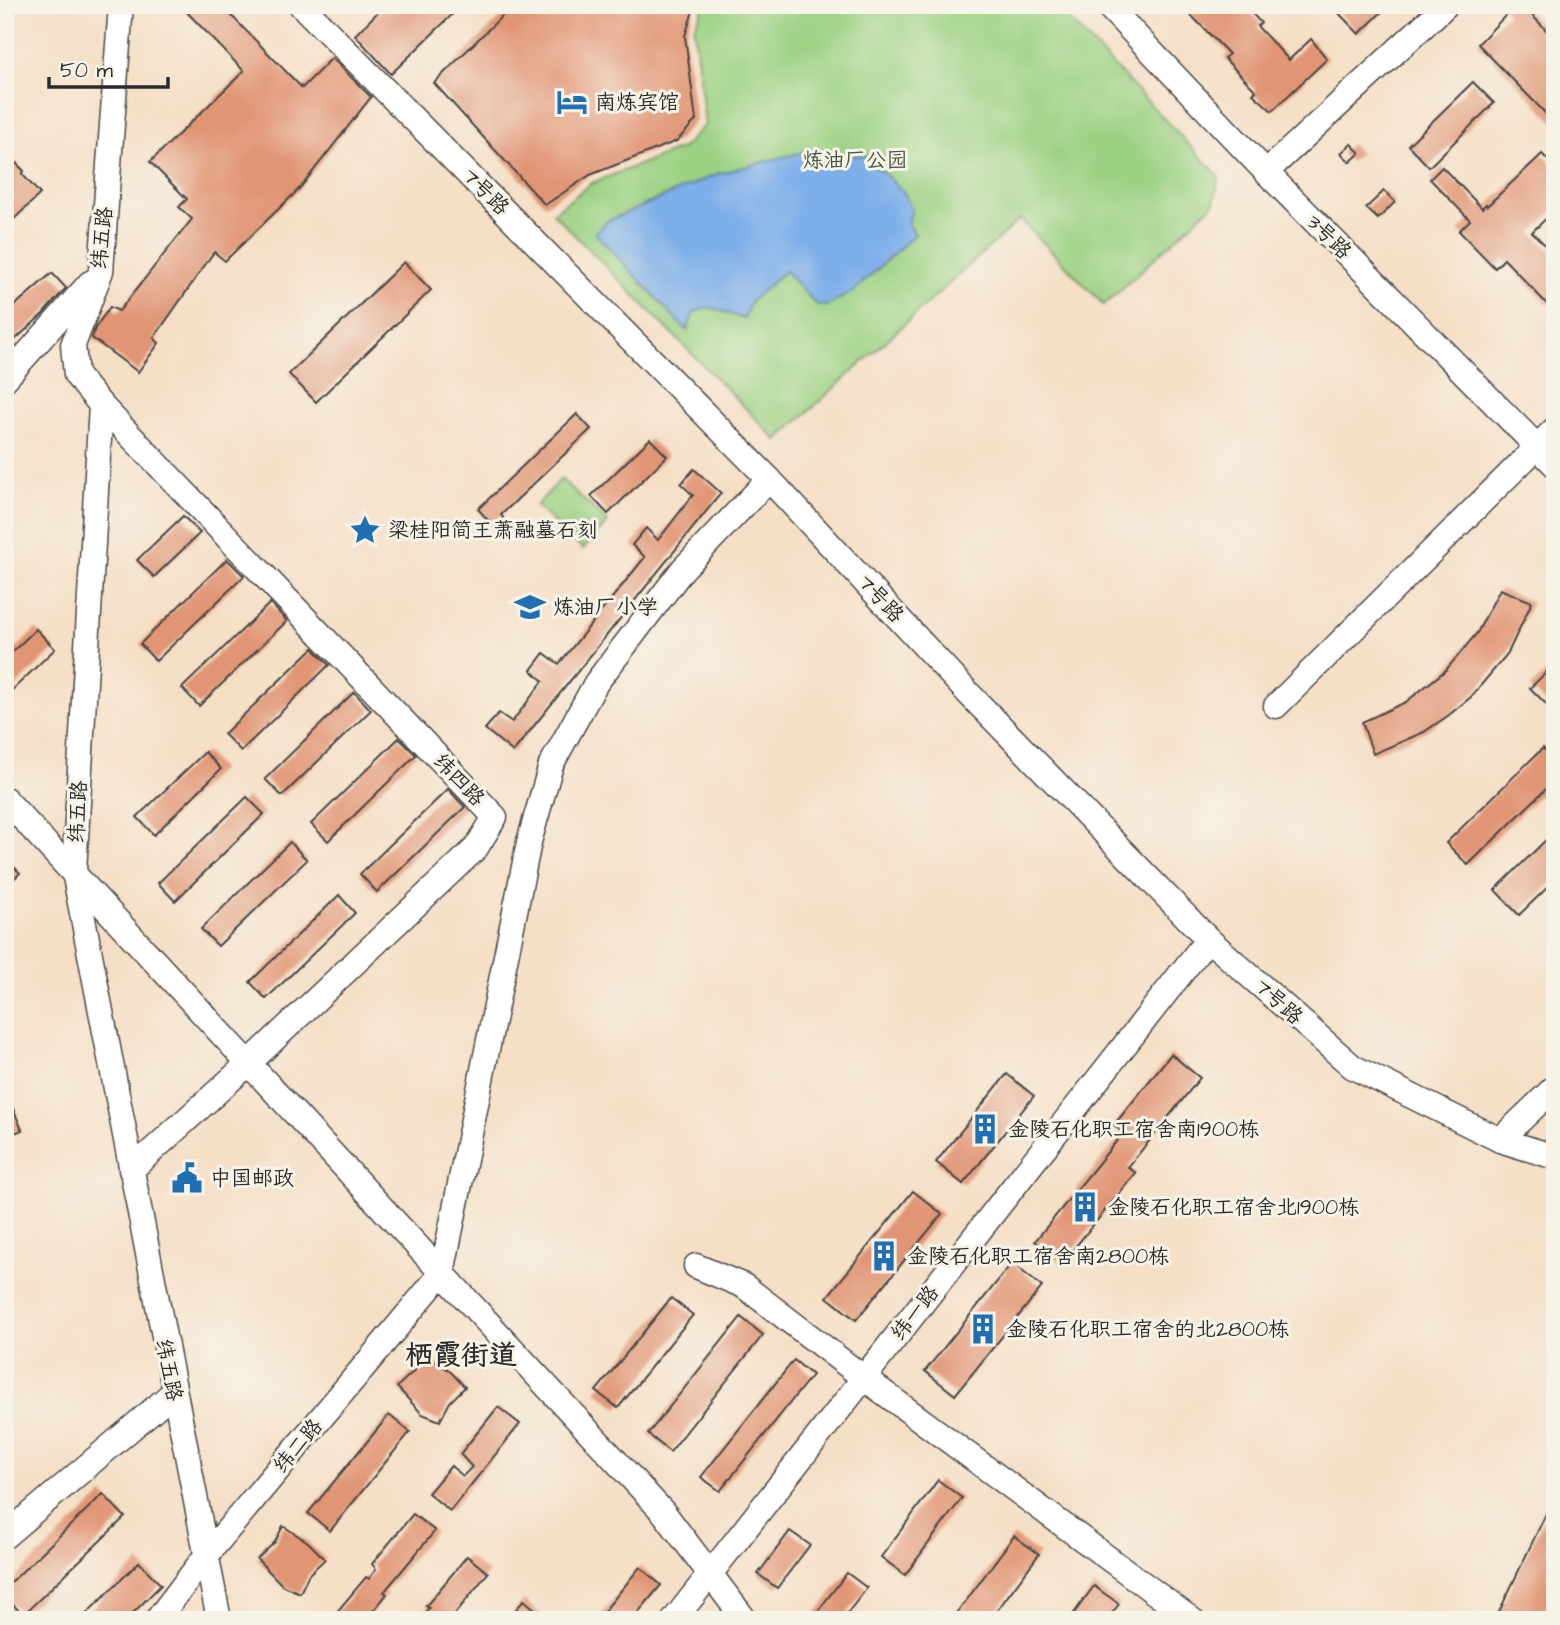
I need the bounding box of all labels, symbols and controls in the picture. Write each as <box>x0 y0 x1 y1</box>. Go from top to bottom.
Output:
scale bar <box>49 46 168 90</box>
text: 50 m <box>60 56 114 85</box>
hotel icon: 南炼宾馆 <box>555 85 589 119</box>
place label: 南炼宾馆 <box>595 88 679 117</box>
park label: 炼油厂公园 <box>803 146 908 175</box>
street label: 7号路 <box>456 162 516 222</box>
street label: 纬五路 <box>84 205 120 271</box>
street label: 3号路 <box>1300 208 1358 266</box>
place icon: 梁桂阳简王萧融墓石刻 <box>348 513 382 547</box>
place label: 梁桂阳简王萧融墓石刻 <box>388 516 598 545</box>
street label: 7号路 <box>852 569 910 629</box>
school or university icon: 炼油厂小学 <box>513 590 547 624</box>
place label: 炼油厂小学 <box>553 593 658 622</box>
street label: 纬四路 <box>427 747 491 813</box>
street label: 纬五路 <box>62 780 94 844</box>
street label: 7号路 <box>1249 973 1309 1031</box>
building icon: 金陵石化职工宿舍南1900栋 <box>968 1112 1002 1146</box>
place label: 金陵石化职工宿舍南1900栋 <box>1008 1115 1259 1144</box>
public building icon: 中国邮政 <box>170 1161 204 1195</box>
place label: 中国邮政 <box>210 1164 294 1193</box>
building icon: 金陵石化职工宿舍北1900栋 <box>1068 1190 1102 1224</box>
place label: 金陵石化职工宿舍北1900栋 <box>1108 1193 1359 1222</box>
building icon: 金陵石化职工宿舍南2800栋 <box>867 1239 901 1273</box>
place label: 金陵石化职工宿舍南2800栋 <box>907 1242 1169 1271</box>
street label: 纬一路 <box>884 1279 946 1347</box>
building icon: 金陵石化职工宿舍的北2800栋 <box>966 1312 1000 1346</box>
place label: 金陵石化职工宿舍的北2800栋 <box>1006 1315 1289 1344</box>
street label: 纬五路 <box>149 1336 189 1404</box>
district label: 栖霞街道 <box>405 1336 517 1375</box>
street label: 纬二路 <box>267 1413 329 1479</box>

